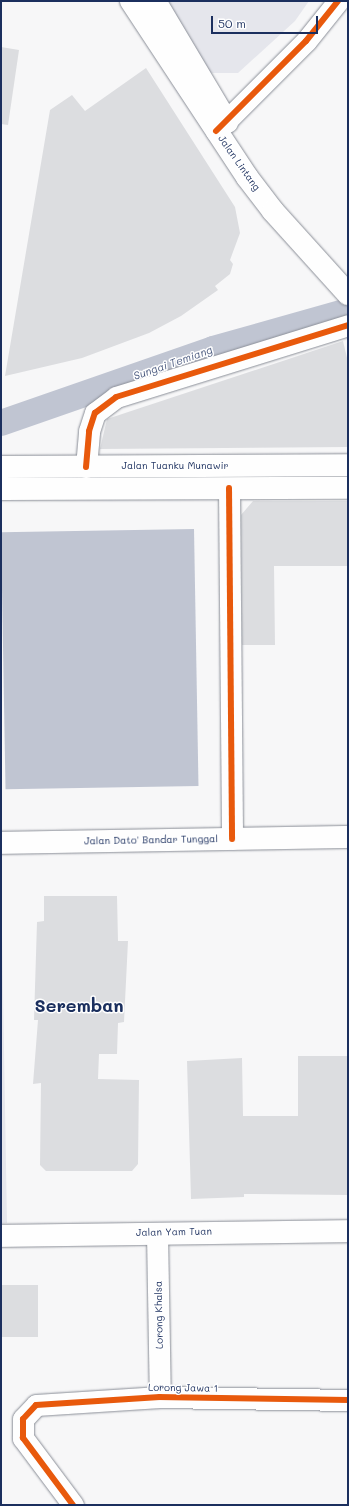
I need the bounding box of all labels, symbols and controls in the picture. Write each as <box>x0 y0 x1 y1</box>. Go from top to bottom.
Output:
scale bar <box>213 8 320 34</box>
text: 50 m <box>218 15 246 31</box>
street label: Jalan Lintang <box>215 133 263 193</box>
water label: Sungai Temiang <box>132 343 214 383</box>
street label: Jalan Tuanku Munawir <box>121 460 229 472</box>
street label: Jalan Dato' Bandar Tunggal <box>84 833 218 847</box>
district label: Seremban <box>34 994 124 1016</box>
street label: Jalan Yam Tuan <box>136 1225 212 1239</box>
street label: Lorong Khalsa <box>152 1281 166 1349</box>
street label: Lorong Jawa 1 <box>148 1381 218 1395</box>

